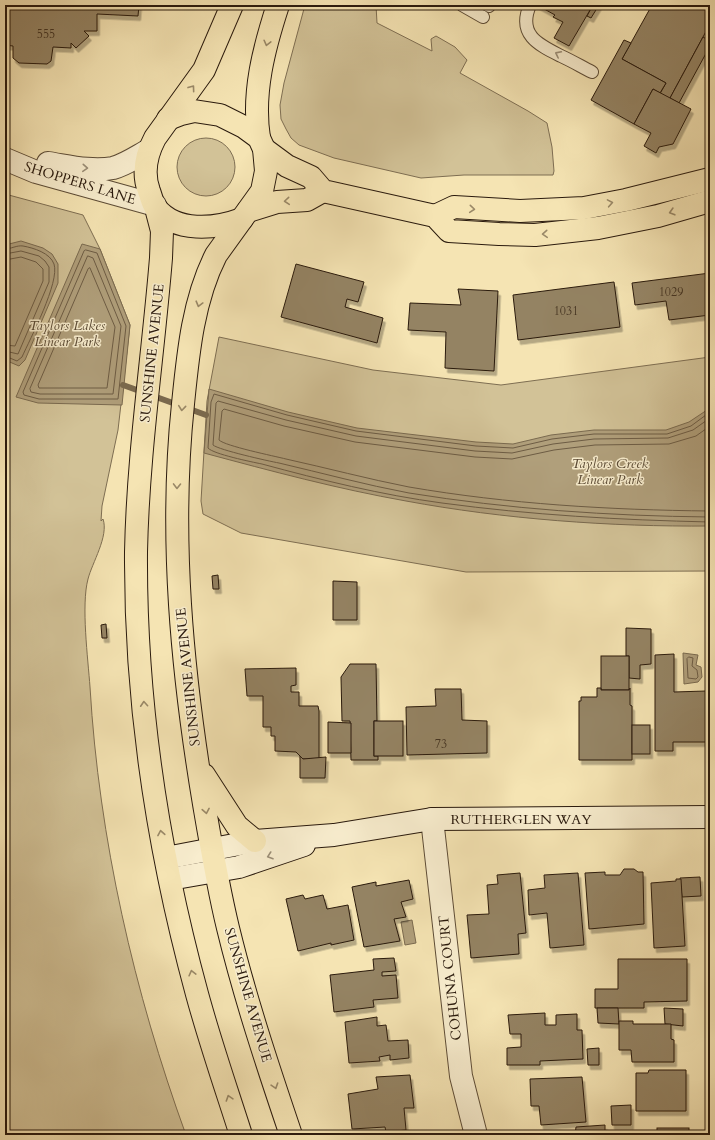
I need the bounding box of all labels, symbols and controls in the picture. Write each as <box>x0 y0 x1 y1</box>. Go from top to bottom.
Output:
house number: 555 <box>37 26 55 42</box>
one-way arrow <box>264 39 272 46</box>
one-way arrow <box>554 51 562 59</box>
one-way arrow <box>187 86 194 93</box>
street label: SHOPPERS LANE <box>22 157 138 209</box>
one-way arrow <box>82 164 88 172</box>
one-way arrow <box>284 197 290 206</box>
one-way arrow <box>607 200 613 208</box>
one-way arrow <box>469 204 475 213</box>
one-way arrow <box>669 207 676 216</box>
one-way arrow <box>542 230 548 238</box>
street label: SUNSHINE AVENUE <box>135 282 169 423</box>
house number: 1029 <box>659 284 683 300</box>
one-way arrow <box>195 300 203 307</box>
house number: 1031 <box>554 303 578 319</box>
park label: Taylors Lakes Linear Park <box>29 316 106 351</box>
one-way arrow <box>178 405 187 411</box>
park label: Taylors Creek Linear Park <box>572 454 649 489</box>
one-way arrow <box>173 483 182 490</box>
street label: SUNSHINE AVENUE <box>171 606 205 747</box>
one-way arrow <box>139 701 148 707</box>
house number: 73 <box>435 736 447 752</box>
one-way arrow <box>201 808 209 814</box>
street label: RUTHERGLEN WAY <box>450 810 592 829</box>
one-way arrow <box>157 830 166 836</box>
one-way arrow <box>267 852 274 860</box>
street label: COHUNA COURT <box>434 914 466 1042</box>
street label: SUNSHINE AVENUE <box>220 926 276 1065</box>
one-way arrow <box>188 970 196 977</box>
one-way arrow <box>270 1082 279 1089</box>
one-way arrow <box>225 1095 234 1102</box>

